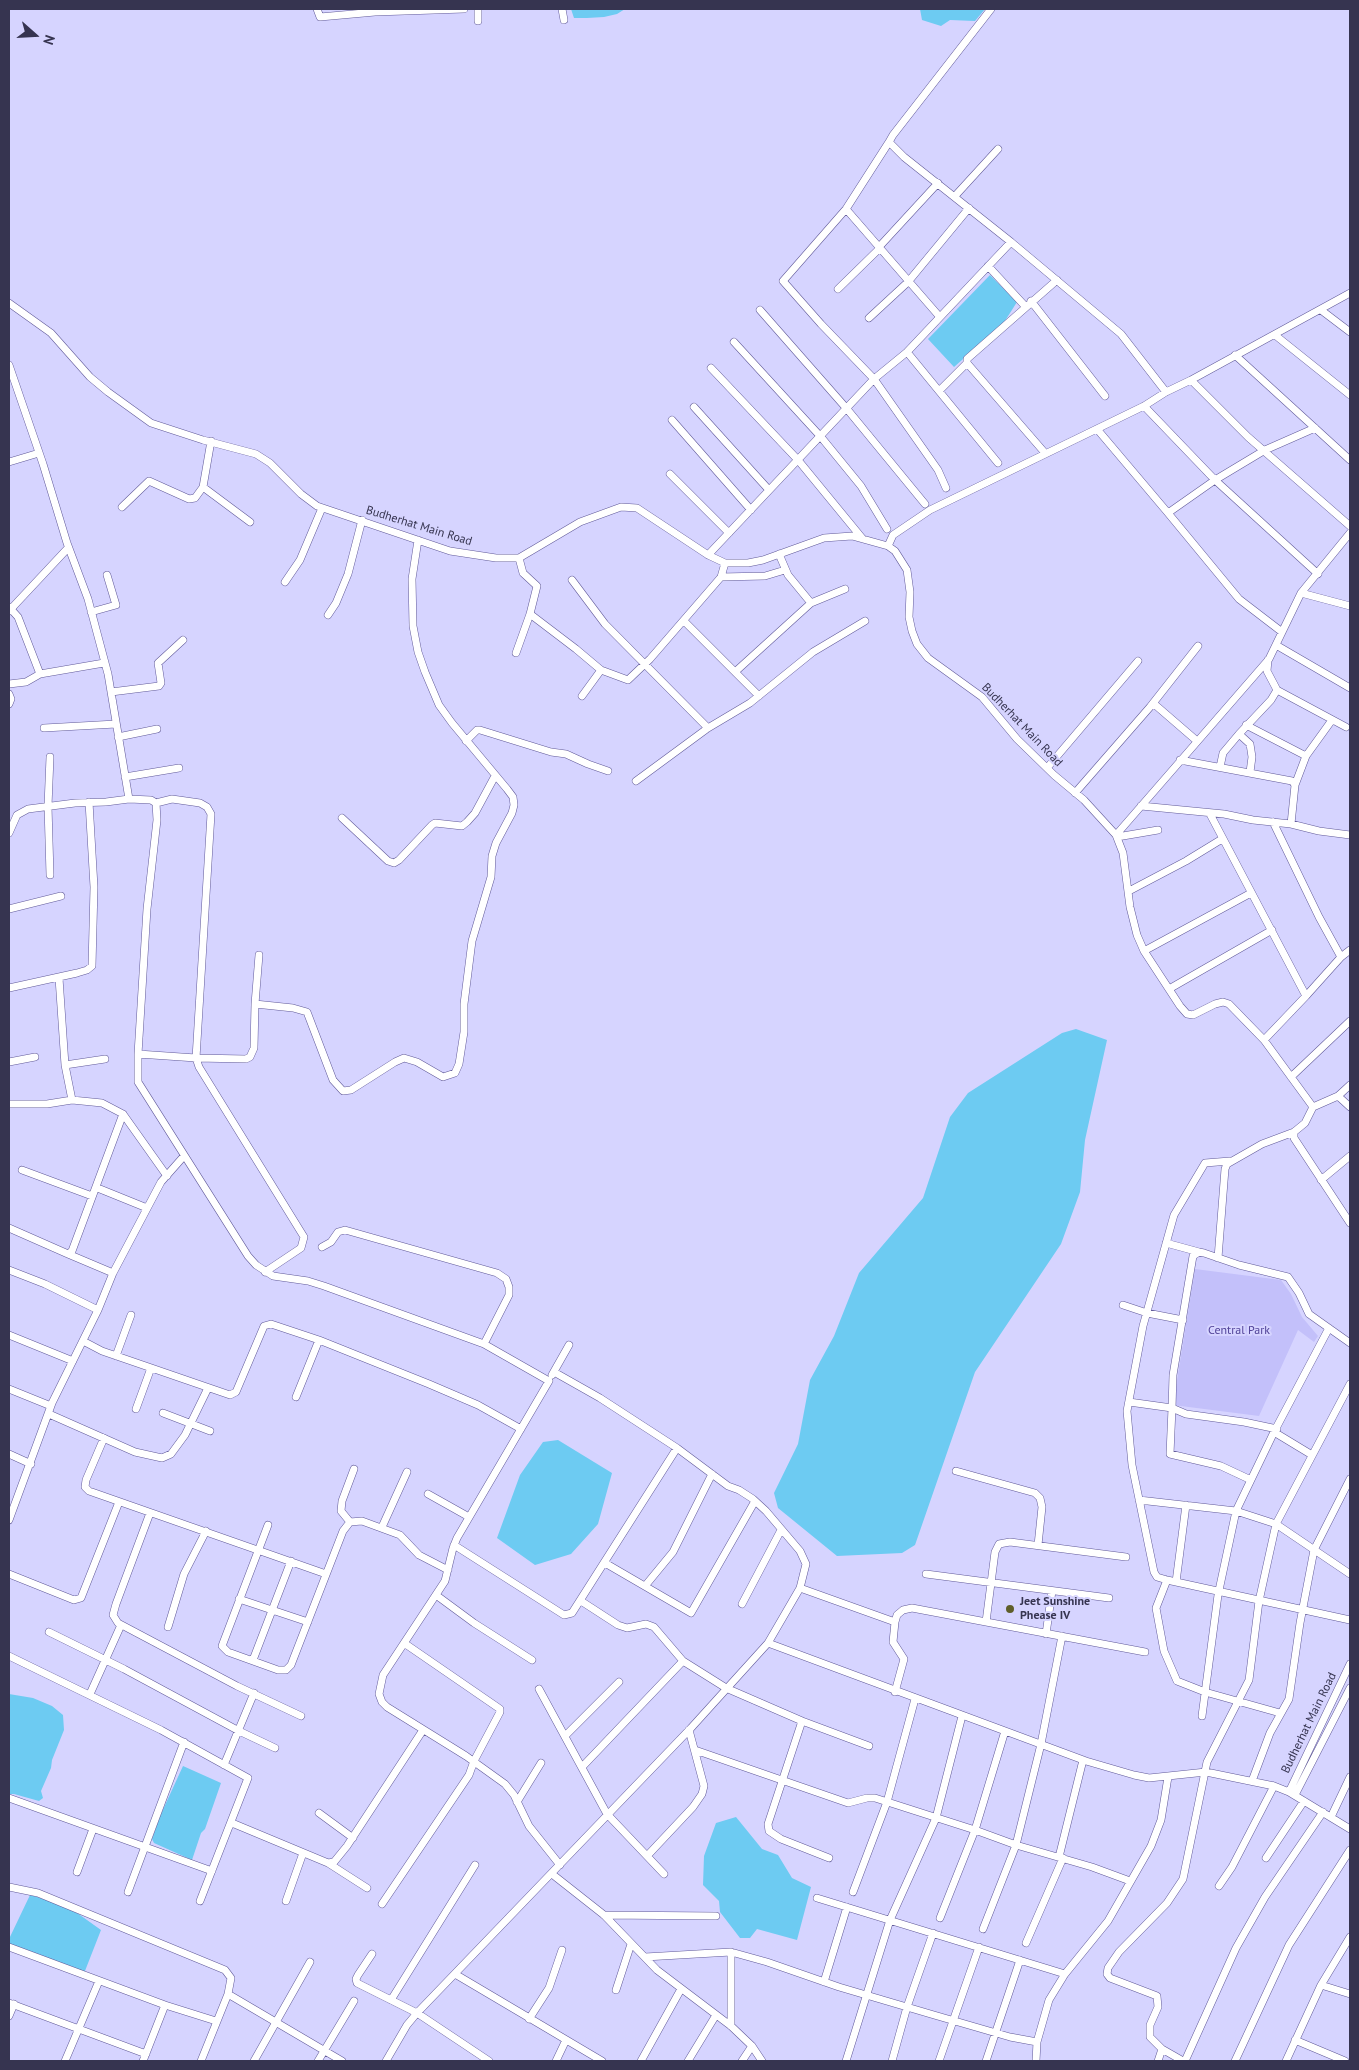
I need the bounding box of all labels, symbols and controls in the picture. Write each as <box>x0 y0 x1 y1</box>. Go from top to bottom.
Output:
north arrow <box>10 10 60 60</box>
text: N <box>39 33 59 47</box>
street label: Budherhat Main Road <box>364 503 474 549</box>
street label: Budherhat Main Road <box>979 680 1065 770</box>
park label: Central Park <box>1208 1324 1270 1338</box>
place label: Jeet Sunshine Phease IV <box>1020 1595 1090 1623</box>
marker: Jeet Sunshine Phease IV <box>1004 1603 1016 1615</box>
street label: Budherhat Main Road <box>1278 1670 1340 1776</box>

